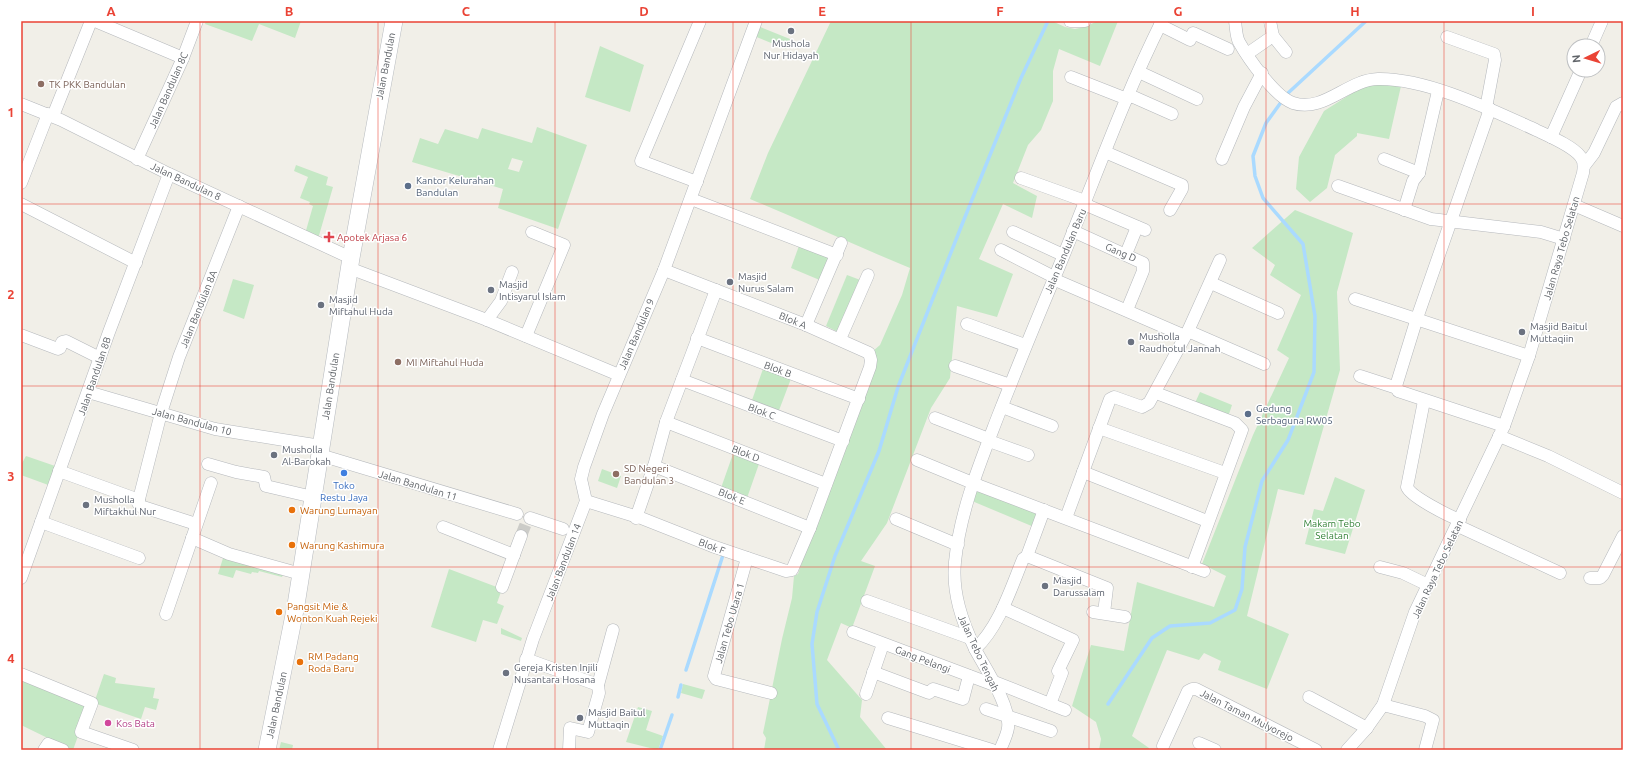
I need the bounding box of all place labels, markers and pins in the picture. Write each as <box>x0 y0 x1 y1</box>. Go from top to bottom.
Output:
marker: Mushola Nur Hidayah <box>786 26 796 36</box>
place label: Mushola Nur Hidayah <box>764 38 818 61</box>
marker: TK PKK Bandulan <box>36 79 46 89</box>
place label: TK PKK Bandulan <box>49 79 126 90</box>
place label: Kantor Kelurahan Bandulan <box>416 175 494 198</box>
marker: Kantor Kelurahan Bandulan <box>403 181 413 191</box>
marker: Apotek Arjasa 6 <box>324 232 334 242</box>
place label: Apotek Arjasa 6 <box>337 232 408 243</box>
place label: Masjid Nurus Salam <box>738 271 794 294</box>
marker: Masjid Nurus Salam <box>725 277 735 287</box>
place label: Masjid Intisyarul Islam <box>499 279 566 302</box>
marker: Masjid Intisyarul Islam <box>486 285 496 295</box>
place label: Masjid Miftahul Huda <box>329 294 393 317</box>
marker: Masjid Miftahul Huda <box>316 300 326 310</box>
place label: Masjid Baitul Muttaqiin <box>1530 321 1588 344</box>
marker: Masjid Baitul Muttaqiin <box>1517 327 1527 337</box>
place label: Musholla Raudhotul Jannah <box>1139 331 1220 354</box>
marker: Musholla Raudhotul Jannah <box>1126 337 1136 347</box>
marker: MI Miftahul Huda <box>393 357 403 367</box>
place label: MI Miftahul Huda <box>406 357 484 368</box>
place label: Gedung Serbaguna RW05 <box>1256 403 1333 426</box>
marker: Gedung Serbaguna RW05 <box>1243 409 1253 419</box>
place label: Musholla Al-Barokah <box>282 444 331 467</box>
marker: Musholla Al-Barokah <box>269 450 279 460</box>
place label: SD Negeri Bandulan 3 <box>624 463 674 486</box>
marker: Toko Restu Jaya <box>339 468 349 478</box>
marker: SD Negeri Bandulan 3 <box>611 469 621 479</box>
place label: Toko Restu Jaya <box>320 480 368 503</box>
place label: Musholla Miftakhul Nur <box>94 494 156 517</box>
marker: Musholla Miftakhul Nur <box>81 500 91 510</box>
marker: Warung Lumayan <box>287 505 297 515</box>
place label: Warung Lumayan <box>300 505 378 516</box>
marker: Warung Kashimura <box>287 540 297 550</box>
place label: Warung Kashimura <box>300 540 384 551</box>
place label: Masjid Darussalam <box>1053 575 1105 598</box>
marker: Masjid Darussalam <box>1040 581 1050 591</box>
place label: Pangsit Mie & Wonton Kuah Rejeki <box>287 601 377 624</box>
marker: Pangsit Mie & Wonton Kuah Rejeki <box>274 607 284 617</box>
place label: RM Padang Roda Baru <box>308 651 359 674</box>
marker: RM Padang Roda Baru <box>295 657 305 667</box>
place label: Gereja Kristen Injili Nusantara Hosana <box>514 662 598 685</box>
marker: Gereja Kristen Injili Nusantara Hosana <box>501 668 511 678</box>
place label: Masjid Baitul Muttaqin <box>588 707 646 730</box>
marker: Masjid Baitul Muttaqin <box>575 713 585 723</box>
marker: Kos Bata <box>103 718 113 728</box>
place label: Kos Bata <box>116 718 155 729</box>

